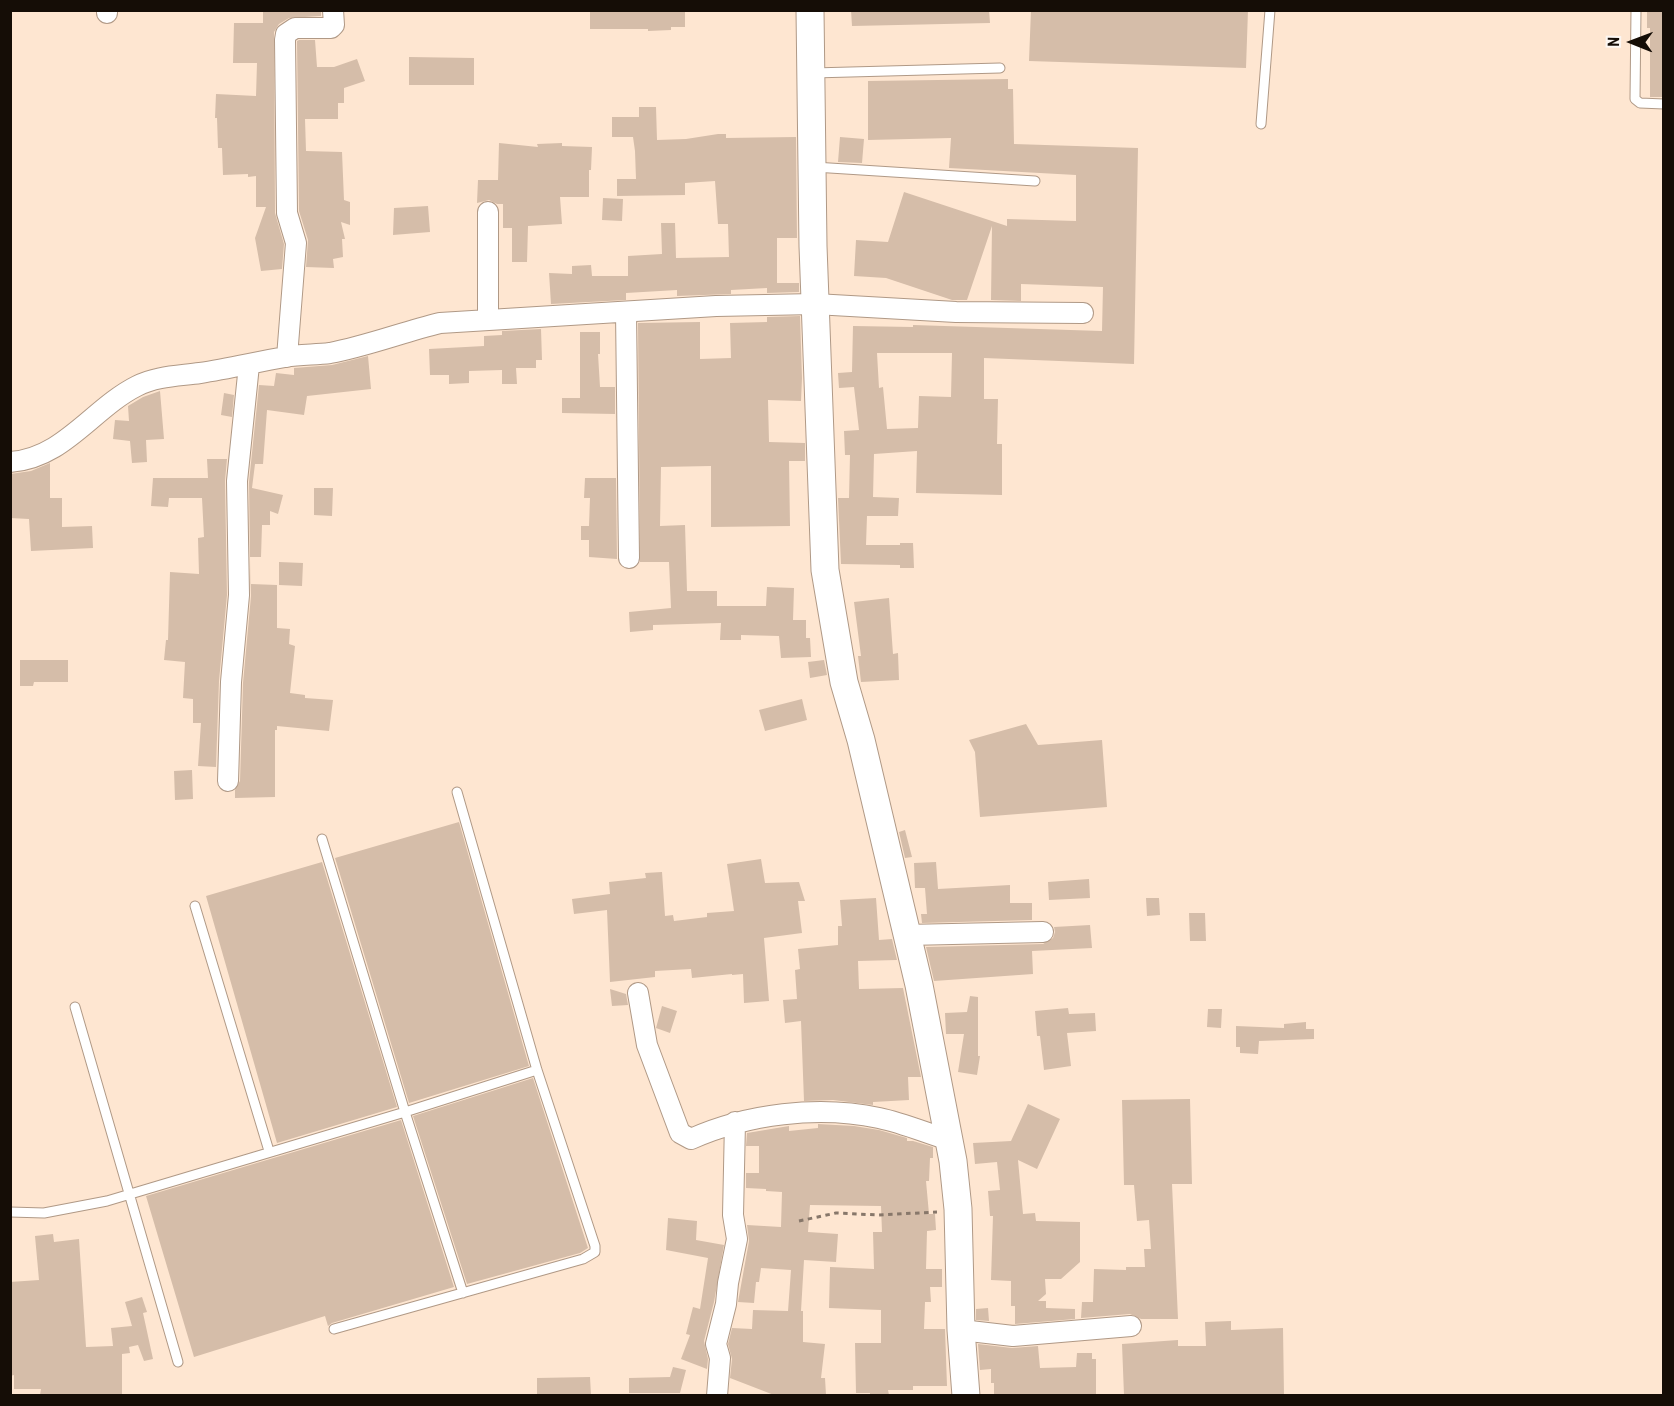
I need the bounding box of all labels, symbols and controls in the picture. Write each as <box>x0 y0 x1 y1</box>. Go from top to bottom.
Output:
north arrow <box>1602 12 1662 72</box>
text: N <box>1604 37 1623 47</box>

